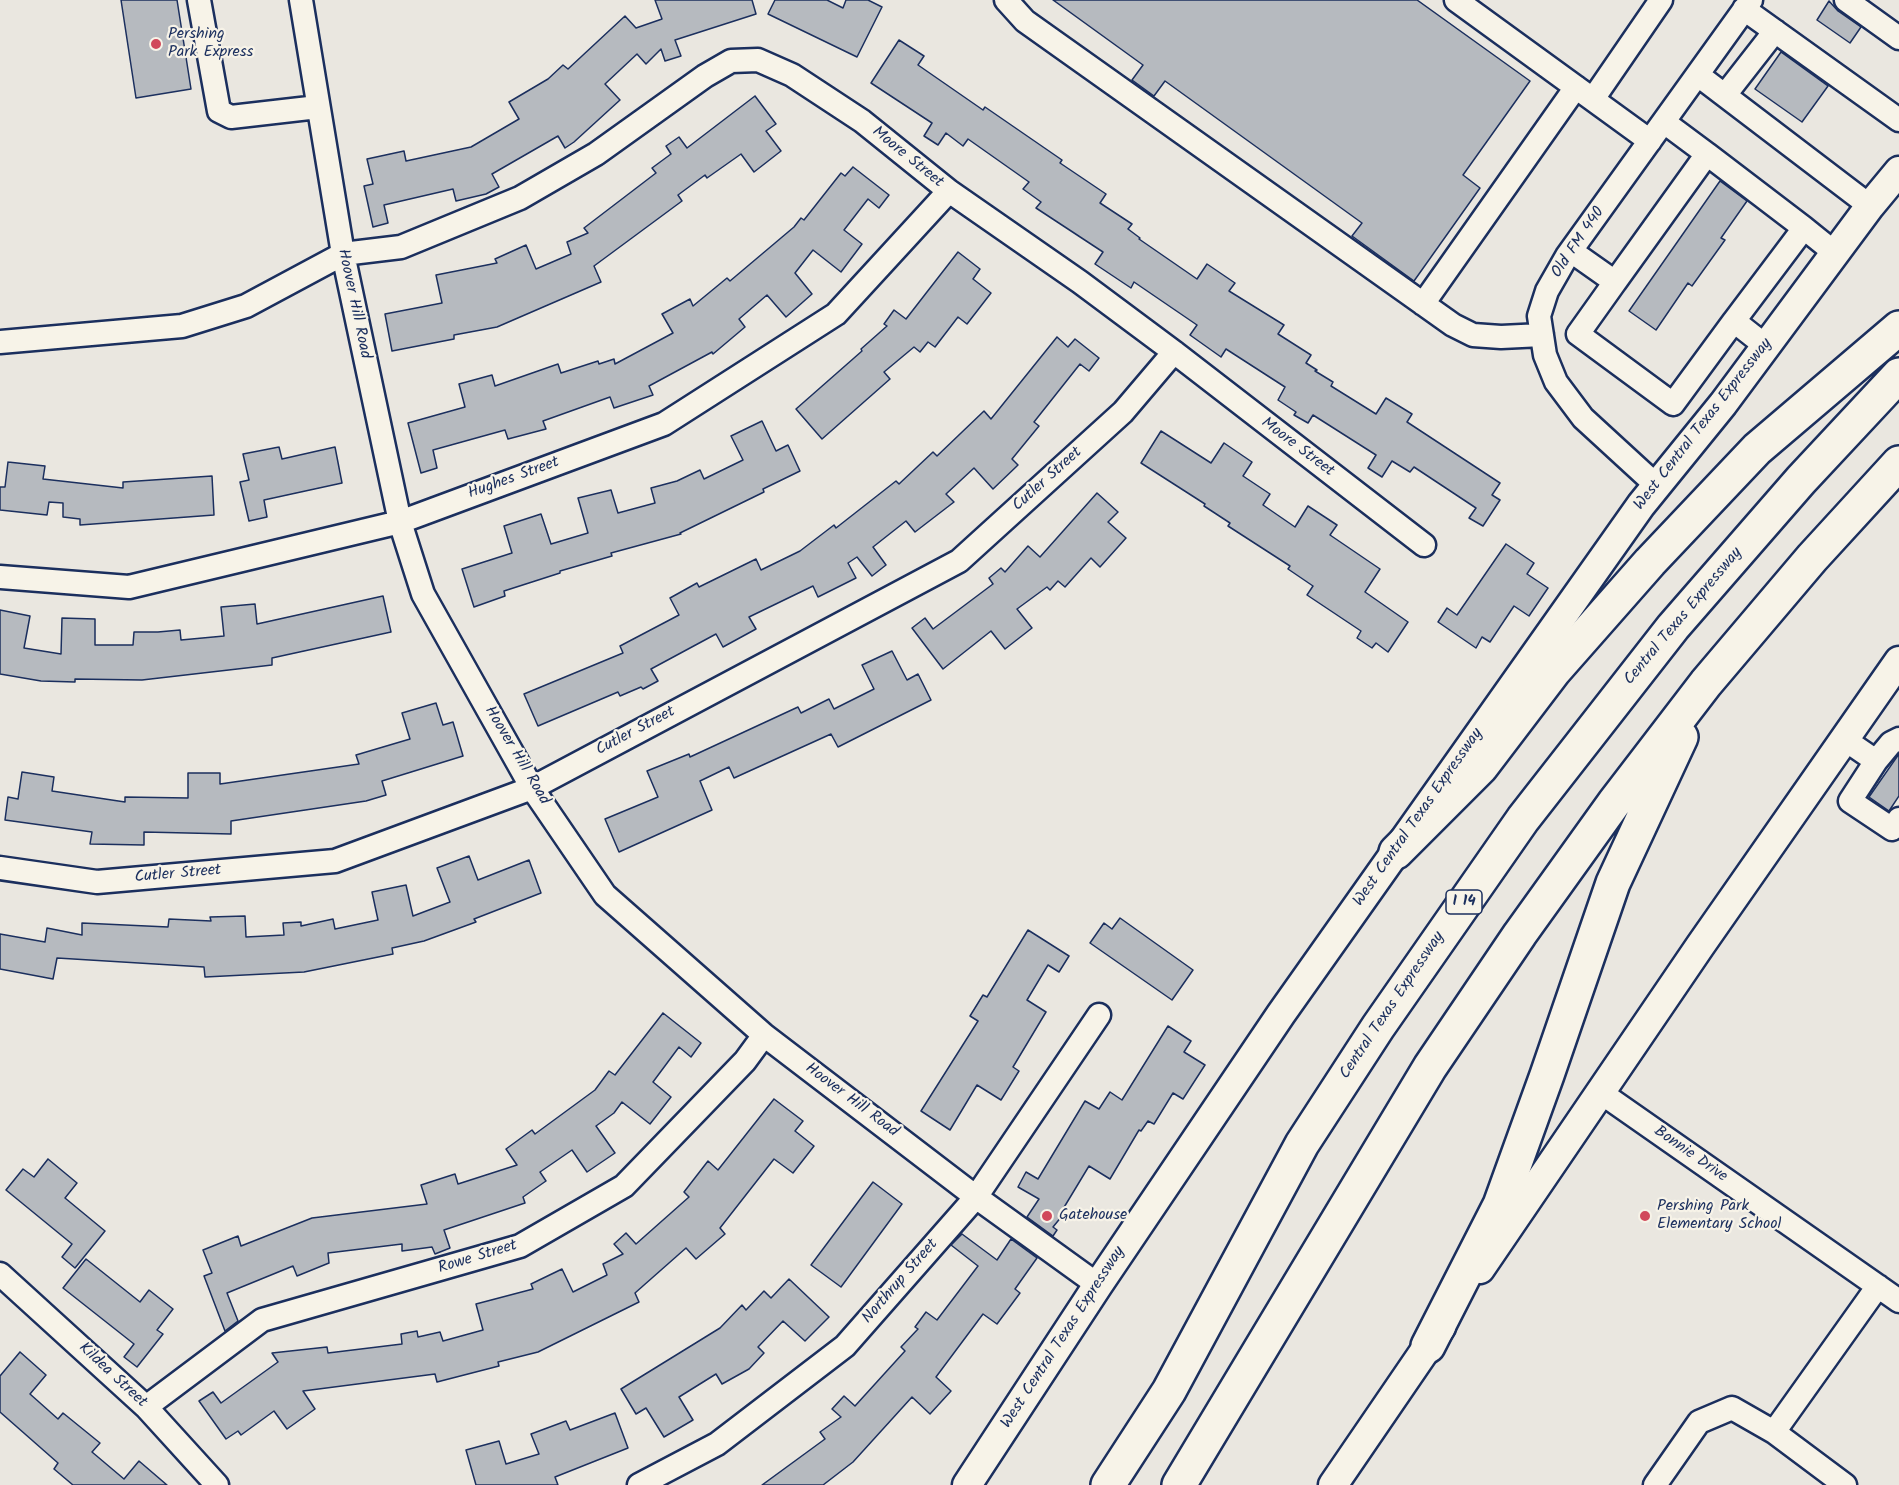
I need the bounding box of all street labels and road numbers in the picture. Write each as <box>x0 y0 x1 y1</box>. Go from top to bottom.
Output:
street label: Moore Street <box>867 123 947 193</box>
street label: Old FM 440 <box>1548 204 1610 282</box>
street label: Hoover Hill Road <box>332 247 374 361</box>
street label: West Central Texas Expressway <box>1631 335 1777 515</box>
street label: Moore Street <box>1257 414 1337 482</box>
street label: Cutler Street <box>1009 444 1087 516</box>
street label: Hughes Street <box>466 454 562 504</box>
street label: Central Texas Expressway <box>1621 544 1747 690</box>
street label: Hoover Hill Road <box>479 703 553 809</box>
street label: Cutler Street <box>593 703 679 761</box>
street label: West Central Texas Expressway <box>1350 725 1488 911</box>
street label: Cutler Street <box>134 862 222 888</box>
road number: I 14 <box>1446 890 1482 914</box>
street label: Central Texas Expressway <box>1336 929 1450 1083</box>
street label: Hoover Hill Road <box>801 1060 901 1142</box>
street label: Bonnie Drive <box>1650 1123 1730 1187</box>
street label: Northrup Street <box>859 1236 943 1328</box>
street label: Rowe Street <box>436 1237 520 1279</box>
street label: West Central Texas Expressway <box>998 1244 1130 1432</box>
street label: Kildea Street <box>74 1339 150 1413</box>

